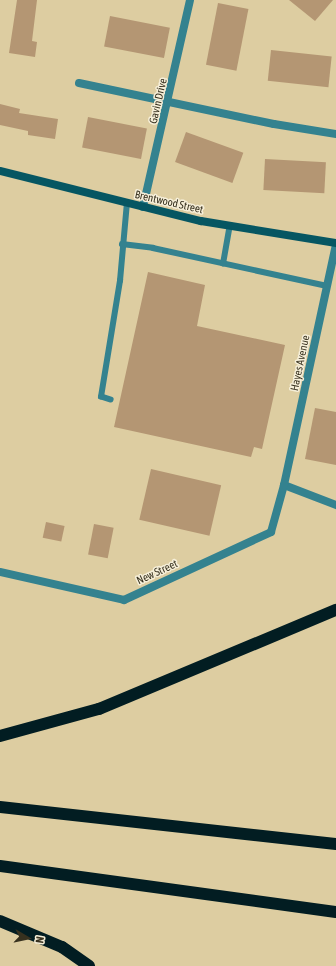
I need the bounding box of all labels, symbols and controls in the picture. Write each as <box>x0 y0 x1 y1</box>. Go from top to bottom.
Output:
street label: Gavin Drive <box>146 77 170 125</box>
street label: Brentwood Street <box>134 188 204 216</box>
street label: Hayes Avenue <box>288 334 312 392</box>
street label: New Street <box>134 557 180 587</box>
north arrow <box>8 918 48 958</box>
text: N <box>33 936 46 944</box>

